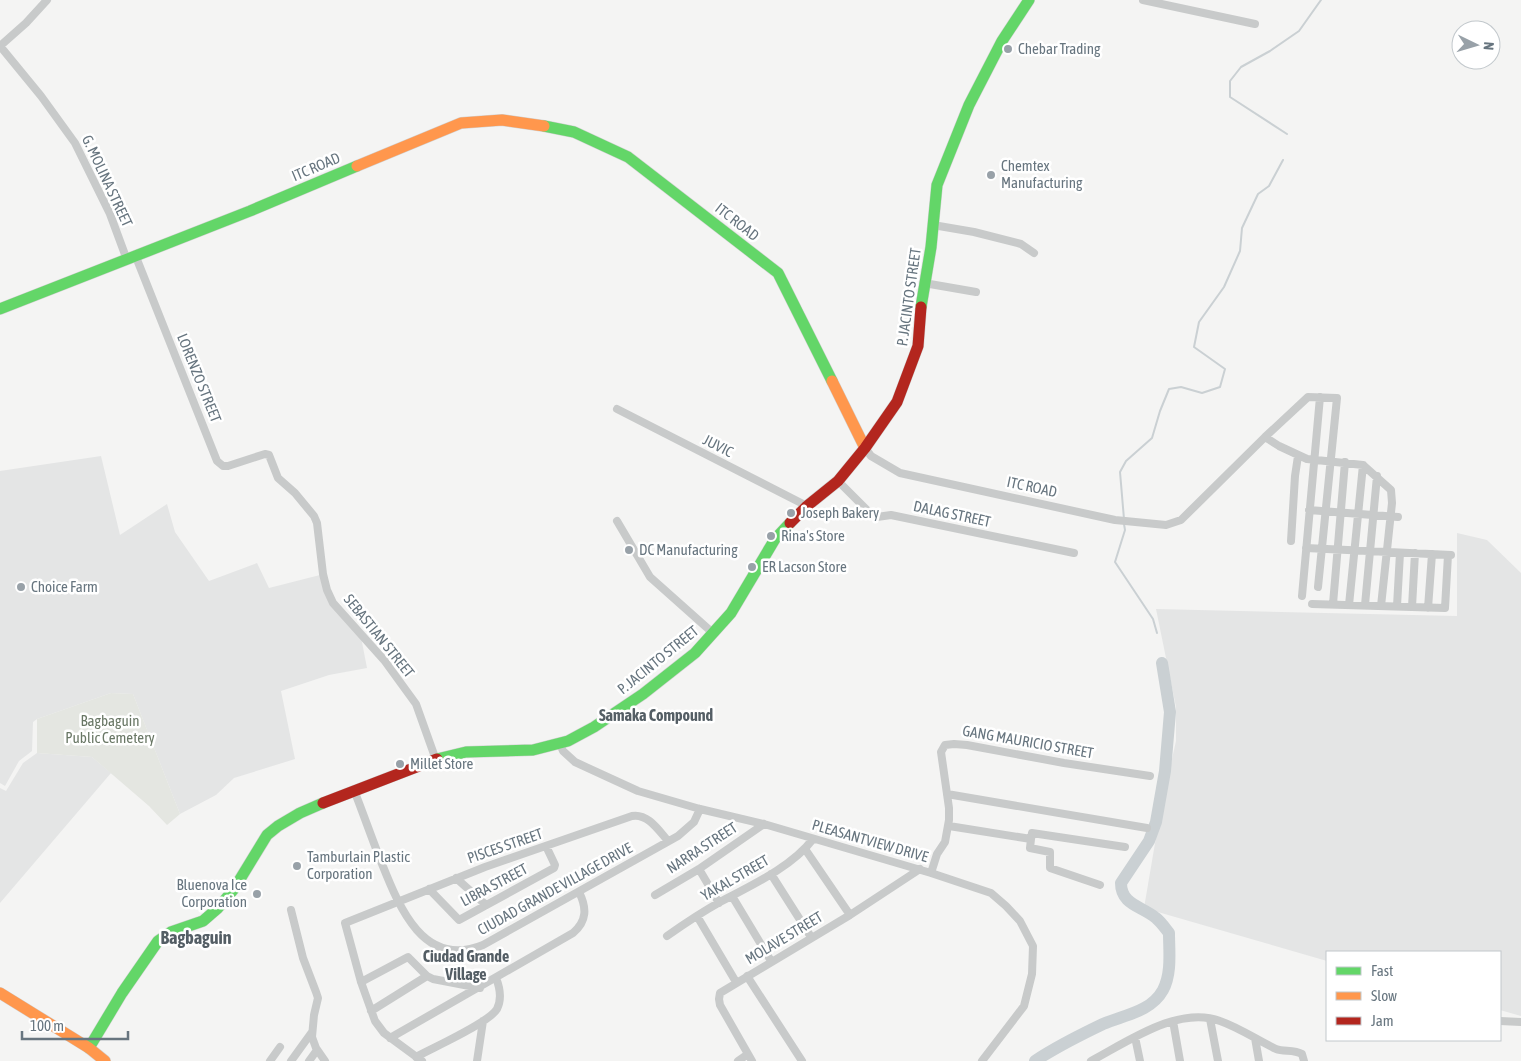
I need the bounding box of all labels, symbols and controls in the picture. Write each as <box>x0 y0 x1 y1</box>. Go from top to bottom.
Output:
north arrow <box>1451 20 1501 70</box>
place label: Chebar Trading <box>1018 40 1101 57</box>
text: N <box>1481 41 1497 51</box>
marker: Chebar Trading <box>1002 43 1014 55</box>
street label: G. MOLINA STREET <box>79 132 136 230</box>
street label: ITC ROAD <box>289 149 342 184</box>
place label: Chemtex Manufacturing <box>1001 157 1083 191</box>
marker: Chemtex Manufacturing <box>985 169 997 181</box>
street label: ITC ROAD <box>712 199 763 244</box>
street label: P. JACINTO STREET <box>893 246 924 347</box>
street label: LORENZO STREET <box>174 331 225 425</box>
street label: JUVIC <box>700 431 736 460</box>
street label: ITC ROAD <box>1006 473 1059 500</box>
street label: DALAG STREET <box>912 497 993 530</box>
place label: Joseph Bakery <box>801 504 879 521</box>
marker: Joseph Bakery <box>785 507 797 519</box>
place label: Rina's Store <box>781 527 845 544</box>
marker: Rina's Store <box>765 530 777 542</box>
place label: DC Manufacturing <box>639 541 738 558</box>
marker: DC Manufacturing <box>623 544 635 556</box>
place label: ER Lacson Store <box>762 558 847 575</box>
marker: ER Lacson Store <box>746 561 758 573</box>
place label: Choice Farm <box>31 578 98 595</box>
marker: Choice Farm <box>15 581 27 593</box>
street label: SEBASTIAN STREET <box>341 591 418 681</box>
street label: P. JACINTO STREET <box>614 622 702 697</box>
district label: Samaka Compound <box>599 706 714 724</box>
park label: Bagbaguin Public Cemetery <box>65 712 155 746</box>
street label: GANG MAURICIO STREET <box>961 722 1095 761</box>
place label: Millet Store <box>410 755 473 772</box>
marker: Millet Store <box>394 758 406 770</box>
street label: PLEASANTVIEW DRIVE <box>810 816 931 865</box>
street label: NARRA STREET <box>663 818 740 877</box>
street label: PISCES STREET <box>465 825 545 866</box>
street label: CIUDAD GRANDE VILLAGE DRIVE <box>474 839 636 938</box>
place label: Tamburlain Plastic Corporation <box>307 848 410 882</box>
street label: YAKAL STREET <box>698 851 772 904</box>
marker: Tamburlain Plastic Corporation <box>291 860 303 872</box>
street label: LIBRA STREET <box>457 860 531 909</box>
place label: Bluenova Ice Corporation <box>176 876 247 910</box>
marker: Bluenova Ice Corporation <box>251 888 263 900</box>
street label: MOLAVE STREET <box>742 908 826 967</box>
district label: Bagbaguin <box>161 927 232 948</box>
district label: Ciudad Grande Village <box>423 947 509 983</box>
legend <box>1326 951 1501 1041</box>
text: Fast <box>1371 962 1393 979</box>
text: Slow <box>1371 987 1397 1004</box>
scale bar <box>22 1008 129 1040</box>
text: Jam <box>1371 1012 1394 1029</box>
text: 100 m <box>30 1017 64 1034</box>

